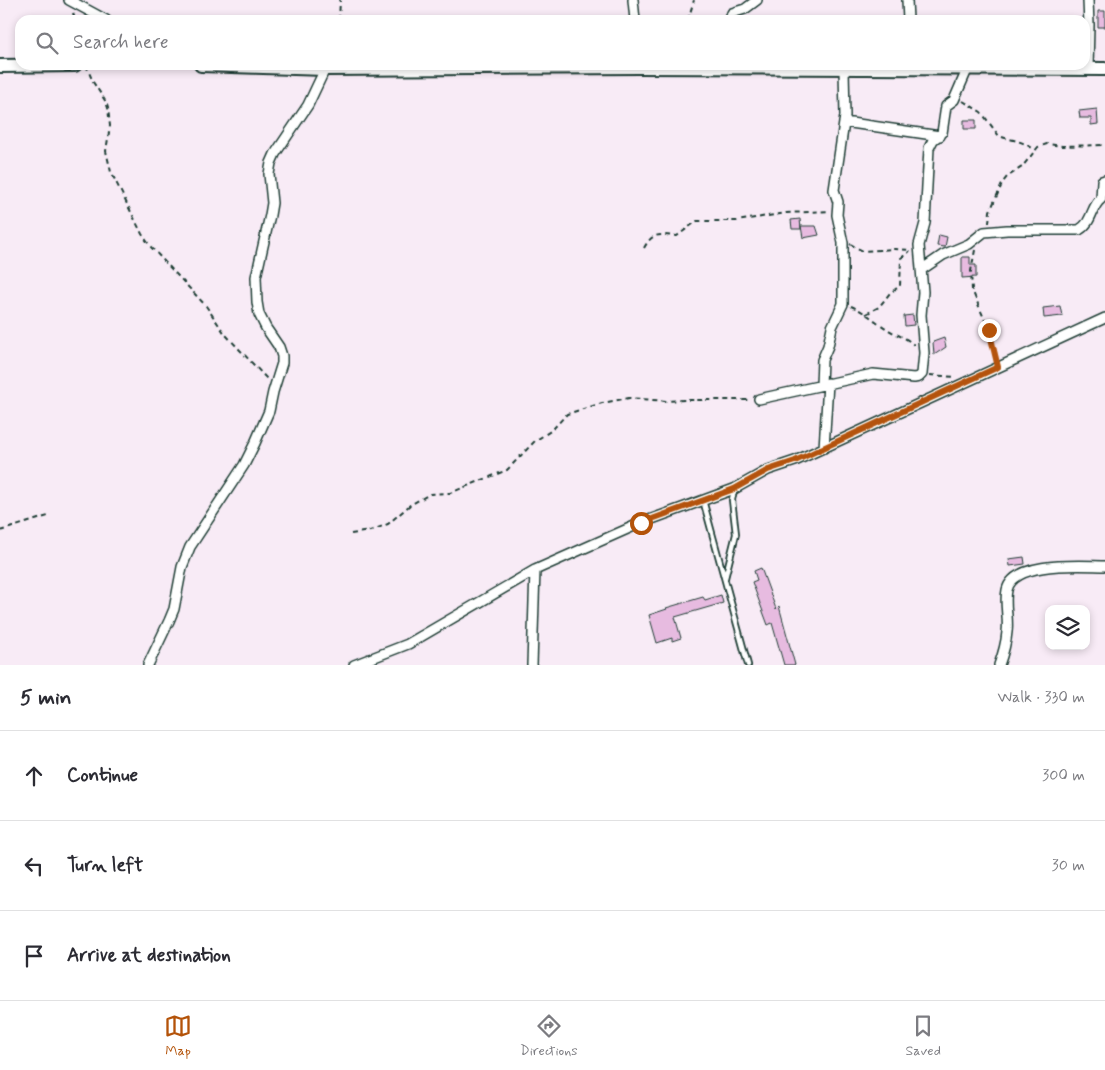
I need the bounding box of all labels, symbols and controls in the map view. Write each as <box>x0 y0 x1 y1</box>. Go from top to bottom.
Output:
search box <box>15 15 1090 70</box>
icon: search <box>33 29 61 57</box>
text: Search here <box>73 30 169 55</box>
route end <box>978 319 1001 342</box>
route start <box>630 512 653 535</box>
map controls <box>1045 605 1090 650</box>
button: layers <box>1045 605 1090 650</box>
text: 5 min <box>20 684 72 712</box>
text: Walk · 330 m <box>997 687 1085 708</box>
icon: ahead <box>20 762 48 790</box>
text: Continue <box>67 763 138 788</box>
text: 300 m <box>1042 765 1085 786</box>
icon: left <box>20 852 48 880</box>
text: Turn left <box>67 853 143 878</box>
text: 30 m <box>1052 855 1085 876</box>
icon: arrive <box>20 942 48 970</box>
text: Arrive at destination <box>67 943 231 968</box>
tab: Map <box>164 1012 192 1060</box>
tab: Directions <box>520 1012 578 1060</box>
tab: Saved <box>906 1012 941 1060</box>

